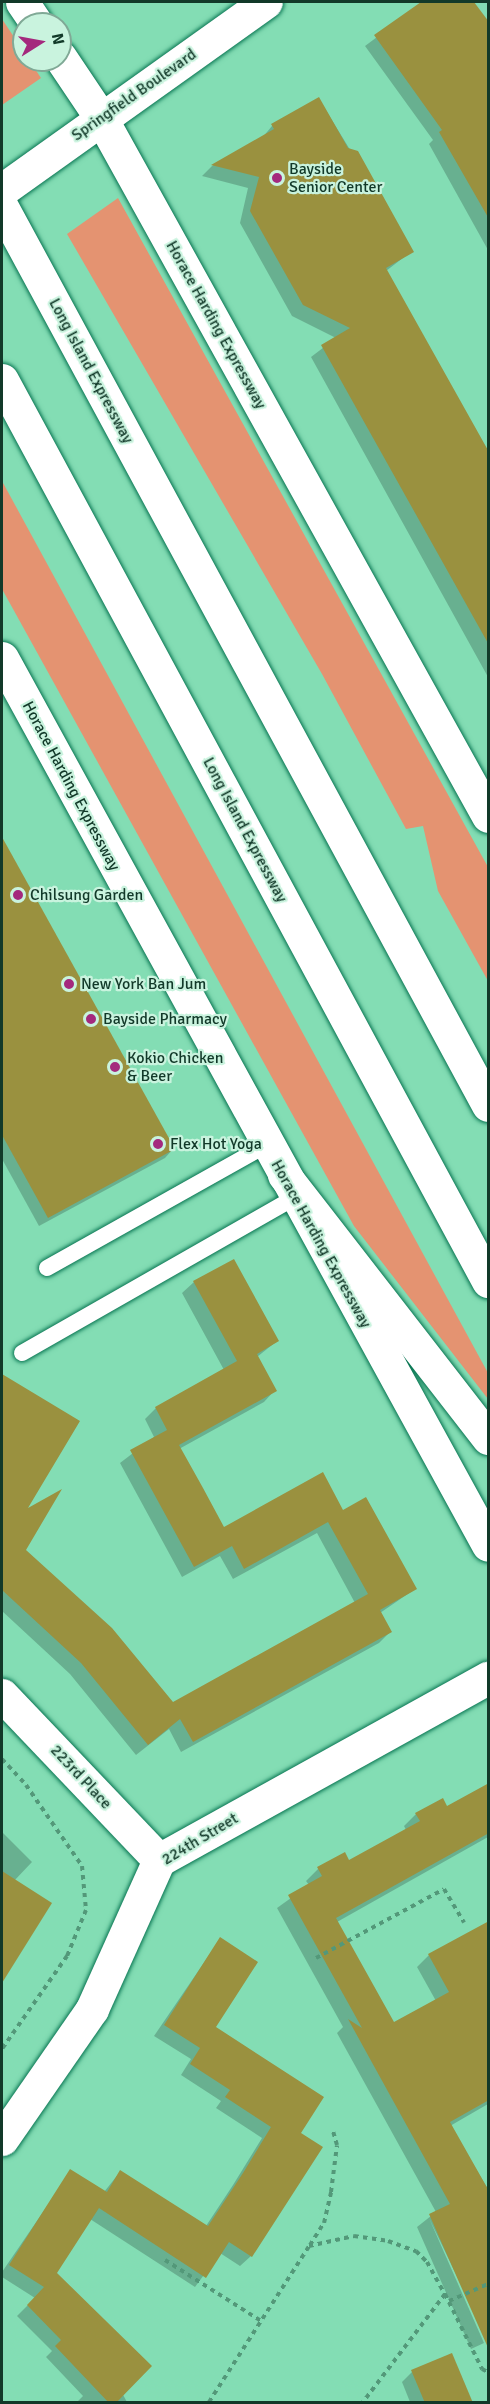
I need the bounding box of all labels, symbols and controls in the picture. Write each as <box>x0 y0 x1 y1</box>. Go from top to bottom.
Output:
north arrow <box>12 12 72 72</box>
text: N <box>47 32 69 46</box>
street label: Springfield Boulevard <box>68 45 200 145</box>
place label: Bayside Senior Center <box>289 159 382 197</box>
marker: Bayside Senior Center <box>270 171 284 185</box>
street label: Horace Harding Expressway <box>162 238 270 412</box>
street label: Long Island Expressway <box>45 295 137 447</box>
street label: Horace Harding Expressway <box>18 698 124 874</box>
street label: Long Island Expressway <box>199 754 291 906</box>
place label: Chilsung Garden <box>30 885 143 905</box>
marker: Chilsung Garden <box>11 888 25 902</box>
place label: New York Ban Jum <box>81 974 206 994</box>
marker: New York Ban Jum <box>62 977 76 991</box>
place label: Bayside Pharmacy <box>103 1009 227 1029</box>
marker: Bayside Pharmacy <box>84 1012 98 1026</box>
place label: Kokio Chicken & Beer <box>127 1048 223 1086</box>
marker: Kokio Chicken & Beer <box>108 1060 122 1074</box>
place label: Flex Hot Yoga <box>170 1134 262 1154</box>
marker: Flex Hot Yoga <box>151 1137 165 1151</box>
street label: Horace Harding Expressway <box>267 1157 375 1331</box>
street label: 223rd Place <box>46 1741 116 1813</box>
street label: 224th Street <box>158 1809 242 1869</box>

